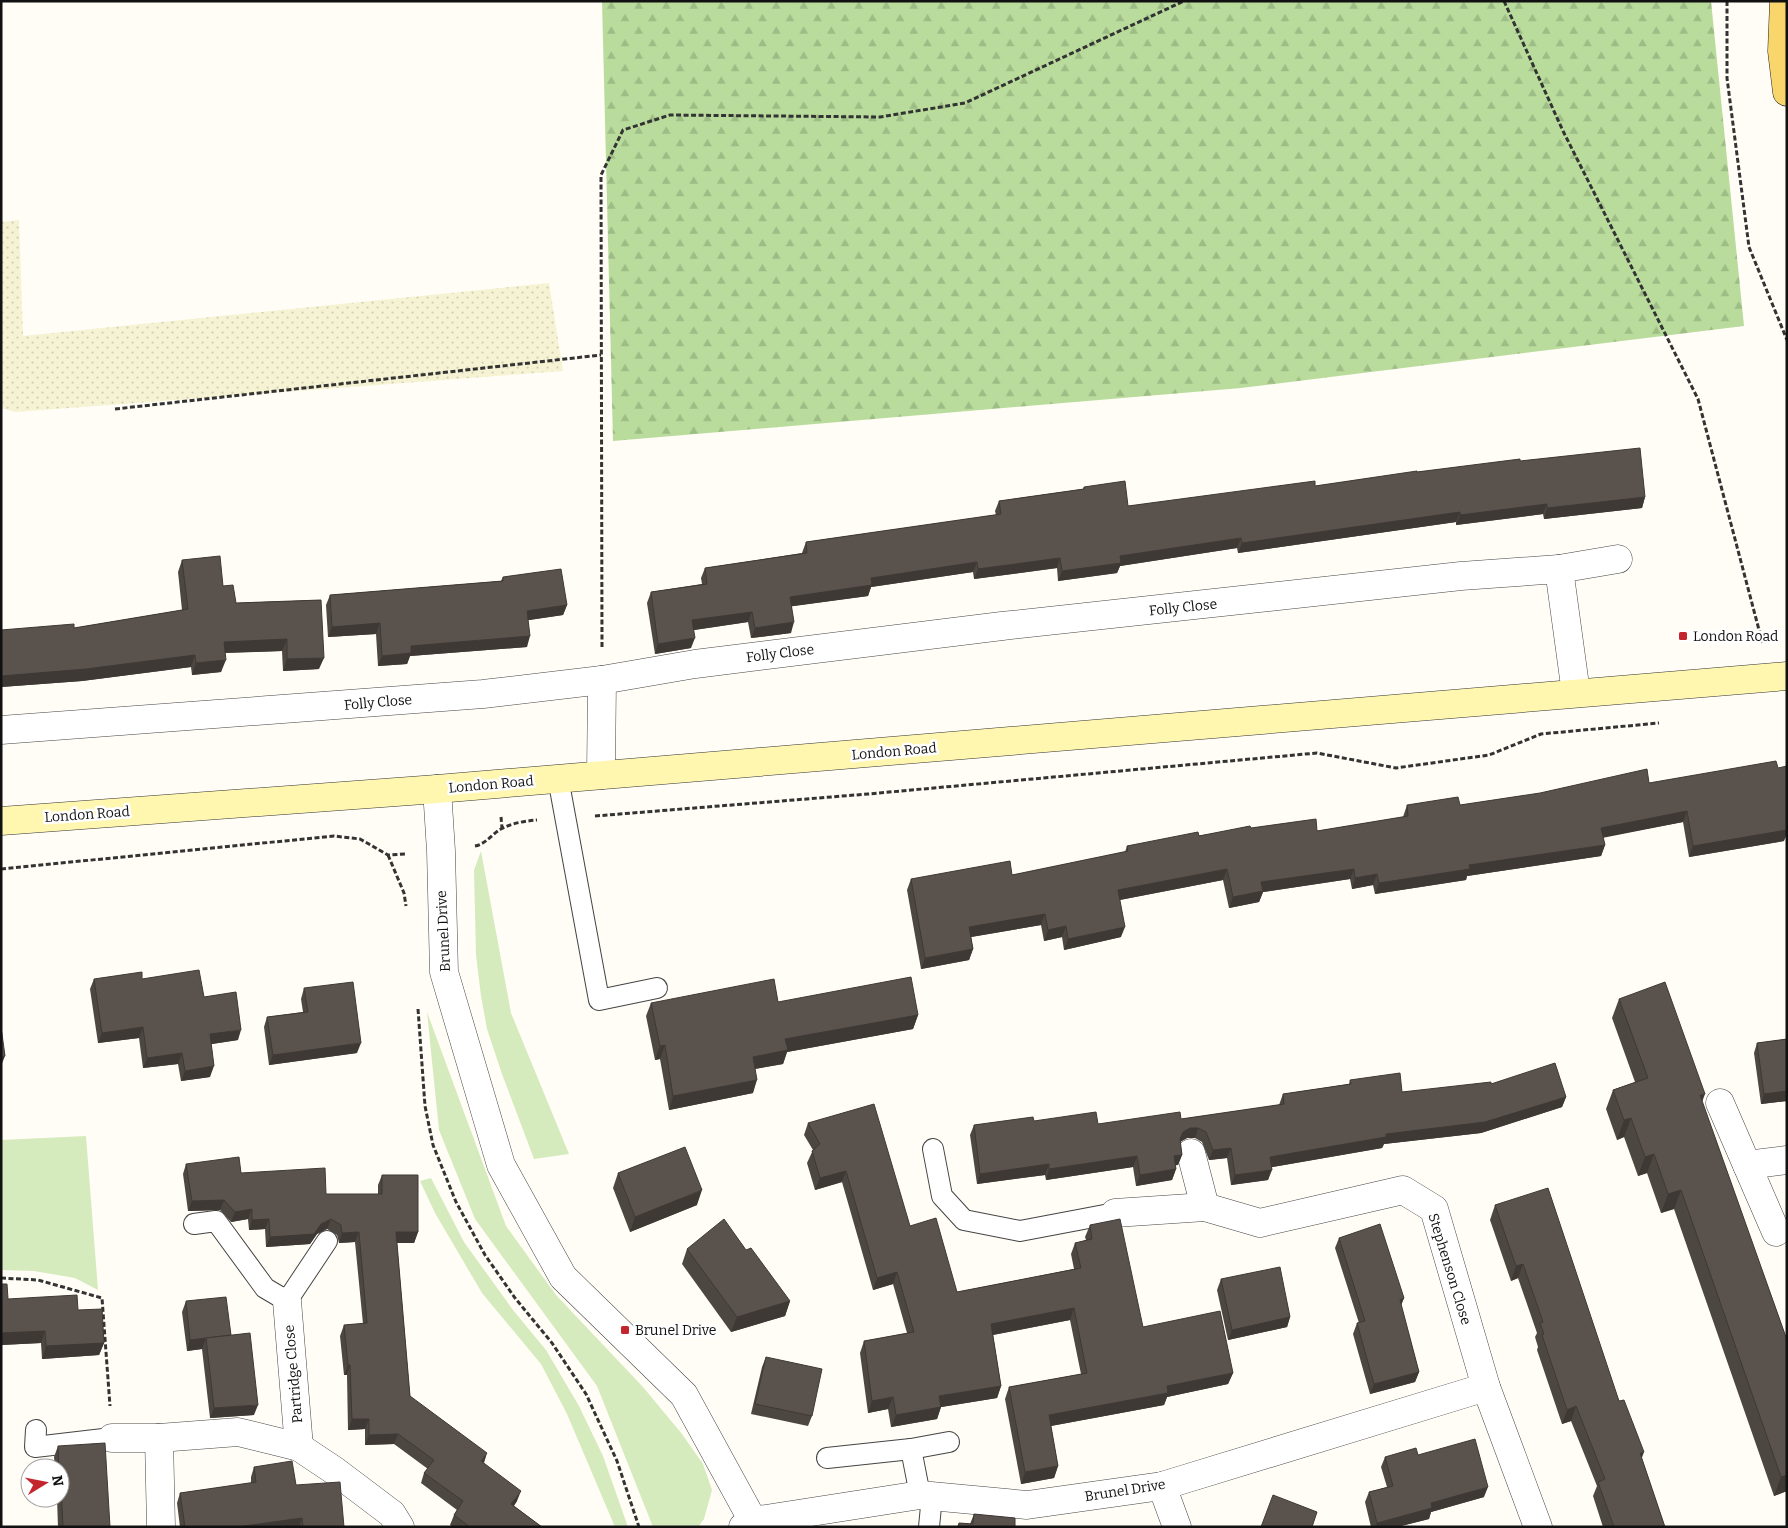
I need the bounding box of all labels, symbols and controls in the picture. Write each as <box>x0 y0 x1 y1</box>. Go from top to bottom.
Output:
street label: Folly Close <box>1148 595 1218 620</box>
place label: London Road <box>1693 628 1778 645</box>
marker: London Road <box>1677 630 1689 642</box>
street label: Folly Close <box>745 641 815 666</box>
street label: Folly Close <box>343 691 413 714</box>
street label: London Road <box>851 739 937 764</box>
street label: London Road <box>448 772 534 797</box>
street label: London Road <box>44 803 130 826</box>
street label: Brunel Drive <box>433 890 454 972</box>
street label: Stephenson Close <box>1424 1211 1475 1327</box>
place label: Brunel Drive <box>635 1322 716 1339</box>
street label: Partridge Close <box>281 1324 306 1424</box>
marker: Brunel Drive <box>619 1324 631 1336</box>
north arrow <box>20 1458 70 1508</box>
text: N <box>48 1474 67 1488</box>
street label: Brunel Drive <box>1084 1476 1167 1505</box>

